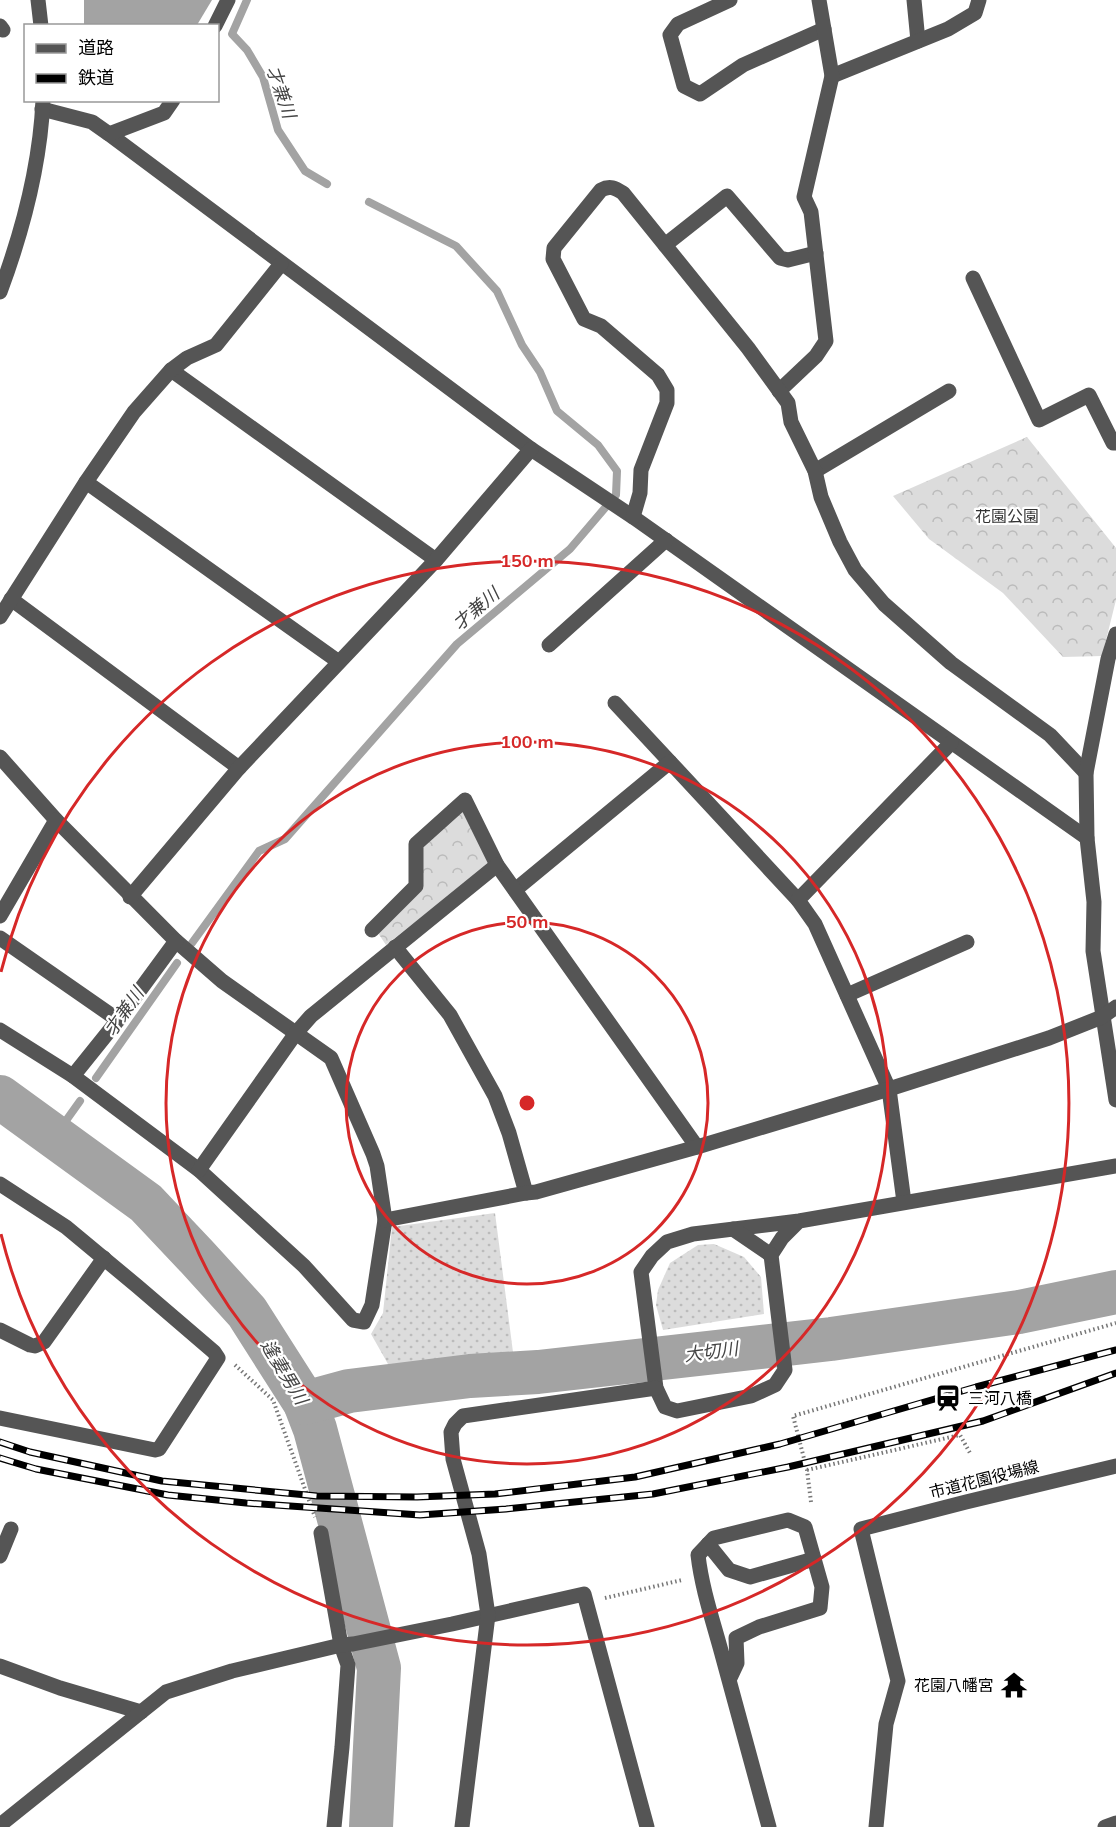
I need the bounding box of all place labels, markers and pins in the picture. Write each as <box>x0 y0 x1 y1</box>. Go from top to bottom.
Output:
centre of rings <box>517 1093 537 1113</box>
station icon: 三河八橋 <box>933 1383 963 1413</box>
place label: 三河八橋 <box>968 1388 1032 1408</box>
temple icon: 花園八幡宮 <box>999 1670 1029 1700</box>
place label: 花園八幡宮 <box>914 1675 994 1695</box>

